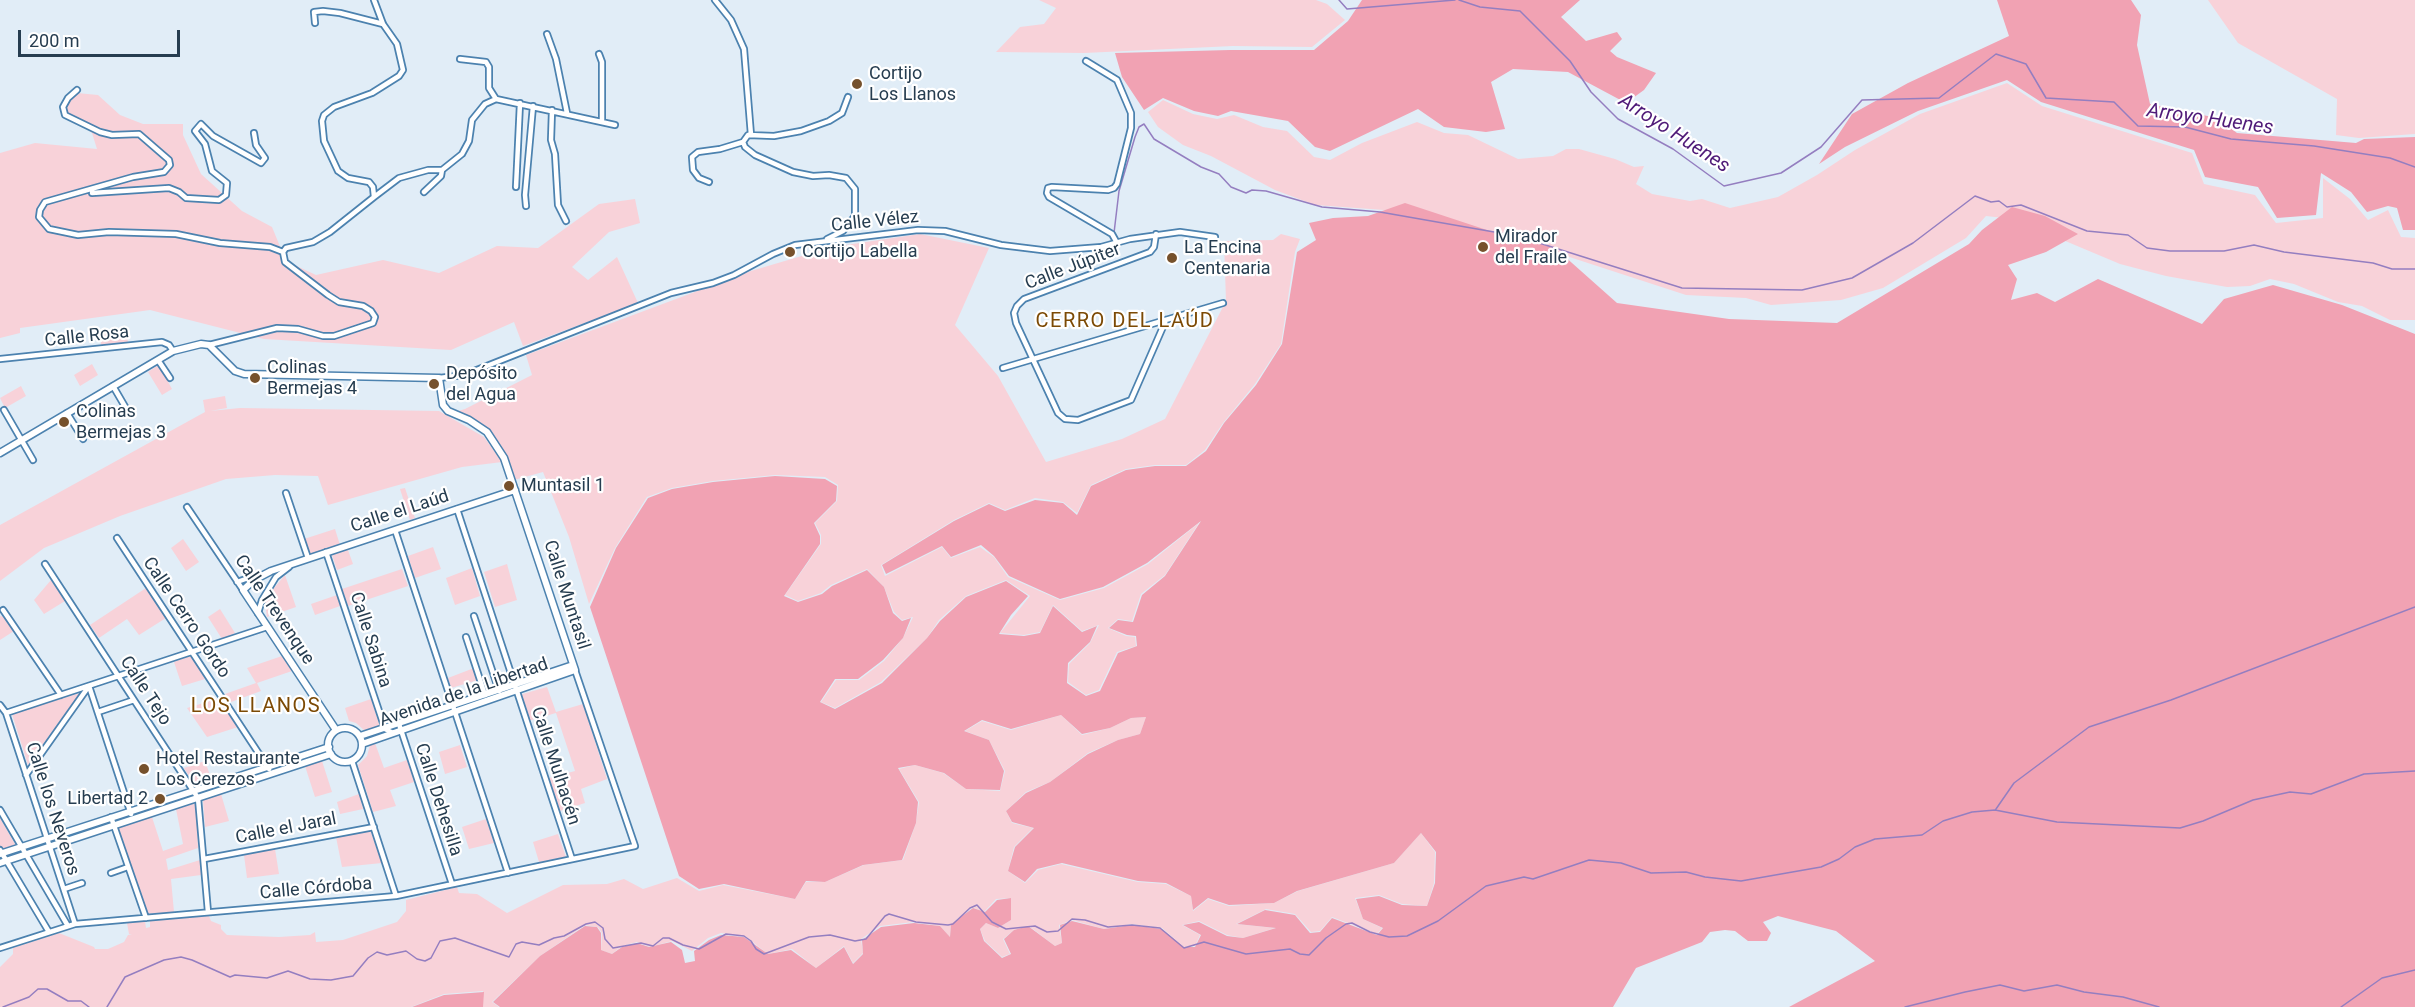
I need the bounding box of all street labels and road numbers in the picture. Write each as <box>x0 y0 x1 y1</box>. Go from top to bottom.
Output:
street label: Calle Vélez <box>830 207 920 237</box>
street label: Calle Júpiter <box>1022 239 1124 295</box>
street label: Calle Rosa <box>44 322 130 352</box>
street label: Calle el Laúd <box>348 486 452 538</box>
street label: Calle Muntasil <box>538 538 594 652</box>
street label: Calle Trevenque <box>229 551 319 669</box>
street label: Calle Cerro Gordo <box>138 553 234 683</box>
street label: Calle Sabina <box>344 590 396 690</box>
street label: Calle Tejo <box>115 652 175 730</box>
street label: Avenida de la Libertad <box>377 654 551 732</box>
street label: Calle Mulhacén <box>526 704 584 828</box>
street label: Calle los Neveros <box>20 740 84 878</box>
street label: Calle Dehesilla <box>410 741 466 859</box>
street label: Calle el Jaral <box>234 809 338 849</box>
street label: Calle Córdoba <box>259 873 373 905</box>

